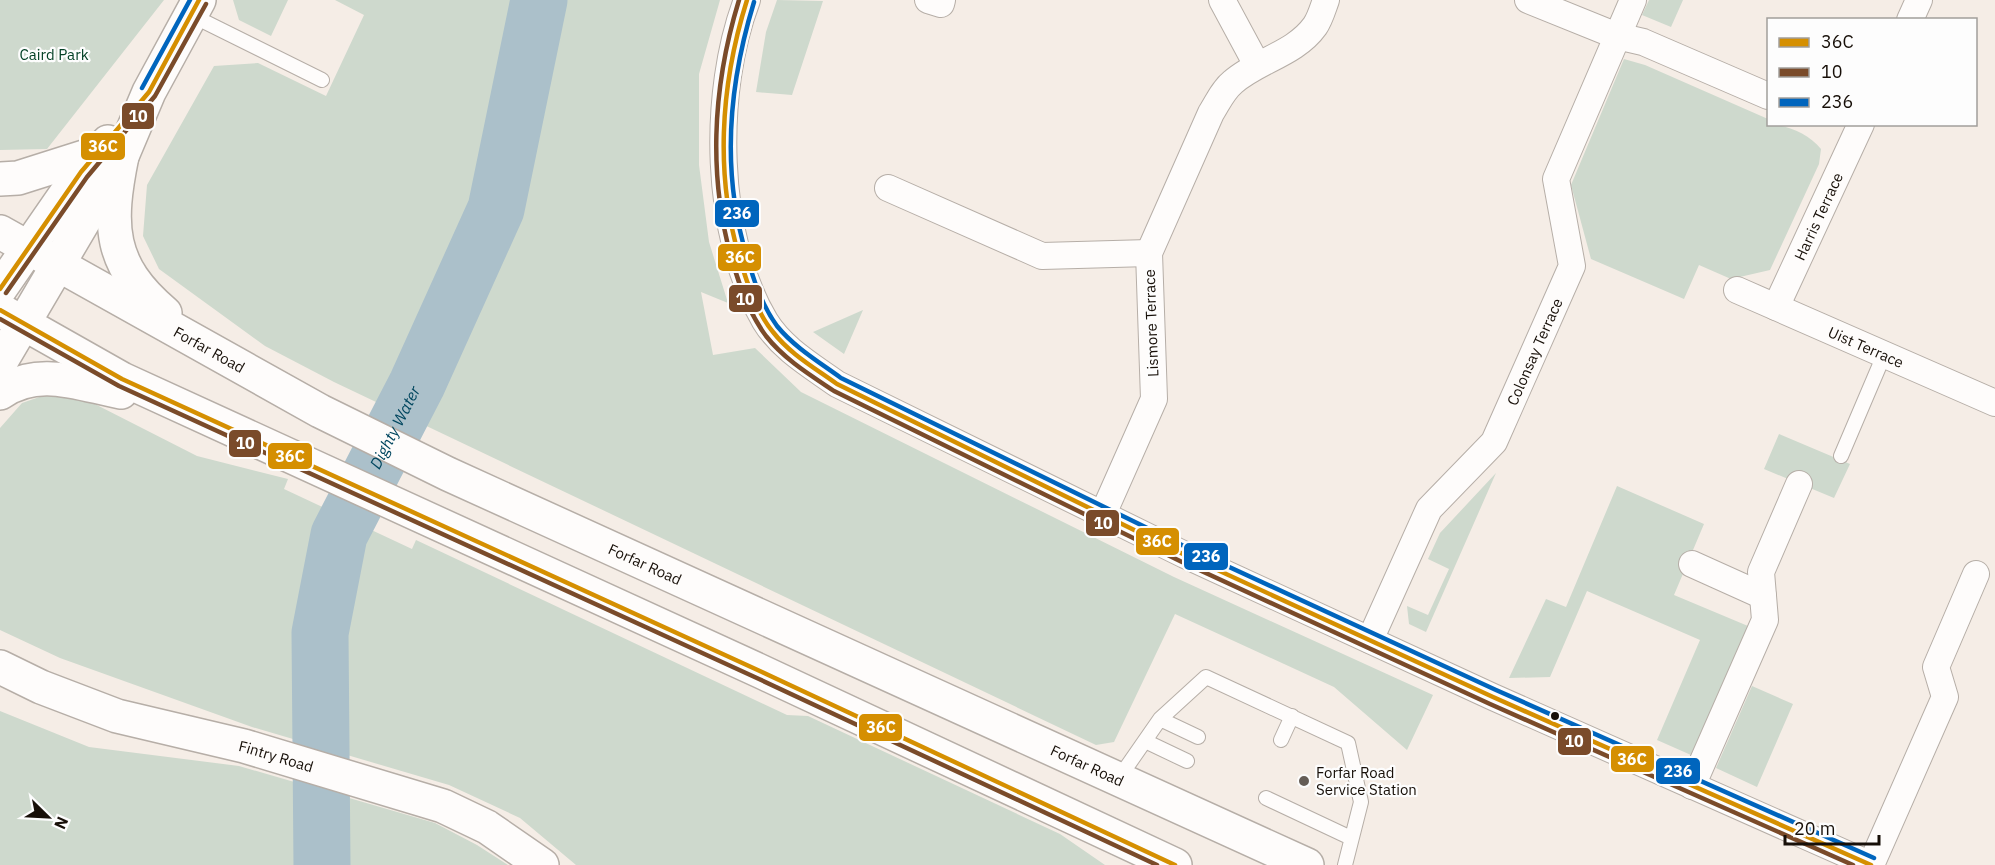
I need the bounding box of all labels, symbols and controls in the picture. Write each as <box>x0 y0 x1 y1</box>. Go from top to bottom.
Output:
legend <box>1767 18 1977 126</box>
text: 36C <box>1821 30 1854 53</box>
park label: Caird Park <box>19 45 89 64</box>
text: 10 <box>1821 60 1843 83</box>
text: 236 <box>1821 90 1853 113</box>
line badge: 10 <box>121 102 155 130</box>
text: 10 <box>128 106 148 126</box>
line badge: 36C <box>80 132 126 161</box>
text: 36C <box>88 136 118 156</box>
street label: Harris Terrace <box>1790 169 1847 263</box>
line badge: 236 <box>714 199 760 228</box>
text: 236 <box>723 203 752 223</box>
line badge: 36C <box>717 243 762 272</box>
text: 36C <box>725 247 755 267</box>
street label: Lismore Terrace <box>1140 269 1162 377</box>
line badge: 10 <box>728 284 763 313</box>
text: 10 <box>735 289 755 309</box>
street label: Colonsay Terrace <box>1502 295 1566 408</box>
street label: Forfar Road <box>171 322 248 377</box>
street label: Uist Terrace <box>1825 322 1907 371</box>
water label: Dighty Water <box>365 382 425 472</box>
line badge: 10 <box>228 429 262 458</box>
text: 10 <box>235 433 255 453</box>
line badge: 36C <box>267 442 313 470</box>
text: 36C <box>275 446 305 466</box>
line badge: 10 <box>1085 509 1120 537</box>
text: 10 <box>1093 513 1113 533</box>
line badge: 36C <box>1135 527 1180 556</box>
text: 36C <box>1142 531 1172 551</box>
street label: Forfar Road <box>606 539 685 589</box>
line badge: 236 <box>1183 542 1229 571</box>
text: 236 <box>1192 546 1221 566</box>
unlabelled marker <box>1549 710 1561 722</box>
line badge: 36C <box>858 713 903 742</box>
text: 36C <box>866 717 896 737</box>
line badge: 10 <box>1557 727 1592 756</box>
text: 10 <box>1564 731 1584 751</box>
street label: Fintry Road <box>237 736 316 776</box>
street label: Forfar Road <box>1048 740 1127 790</box>
line badge: 36C <box>1610 745 1655 773</box>
text: 36C <box>1617 749 1647 769</box>
line badge: 236 <box>1655 757 1701 785</box>
text: 236 <box>1664 761 1693 781</box>
place label: Forfar Road Service Station <box>1316 763 1417 799</box>
marker: Forfar Road Service Station <box>1297 774 1311 788</box>
north arrow <box>18 787 78 847</box>
scale bar <box>1785 808 1880 846</box>
text: N <box>50 814 73 832</box>
text: 20 m <box>1794 817 1836 840</box>

